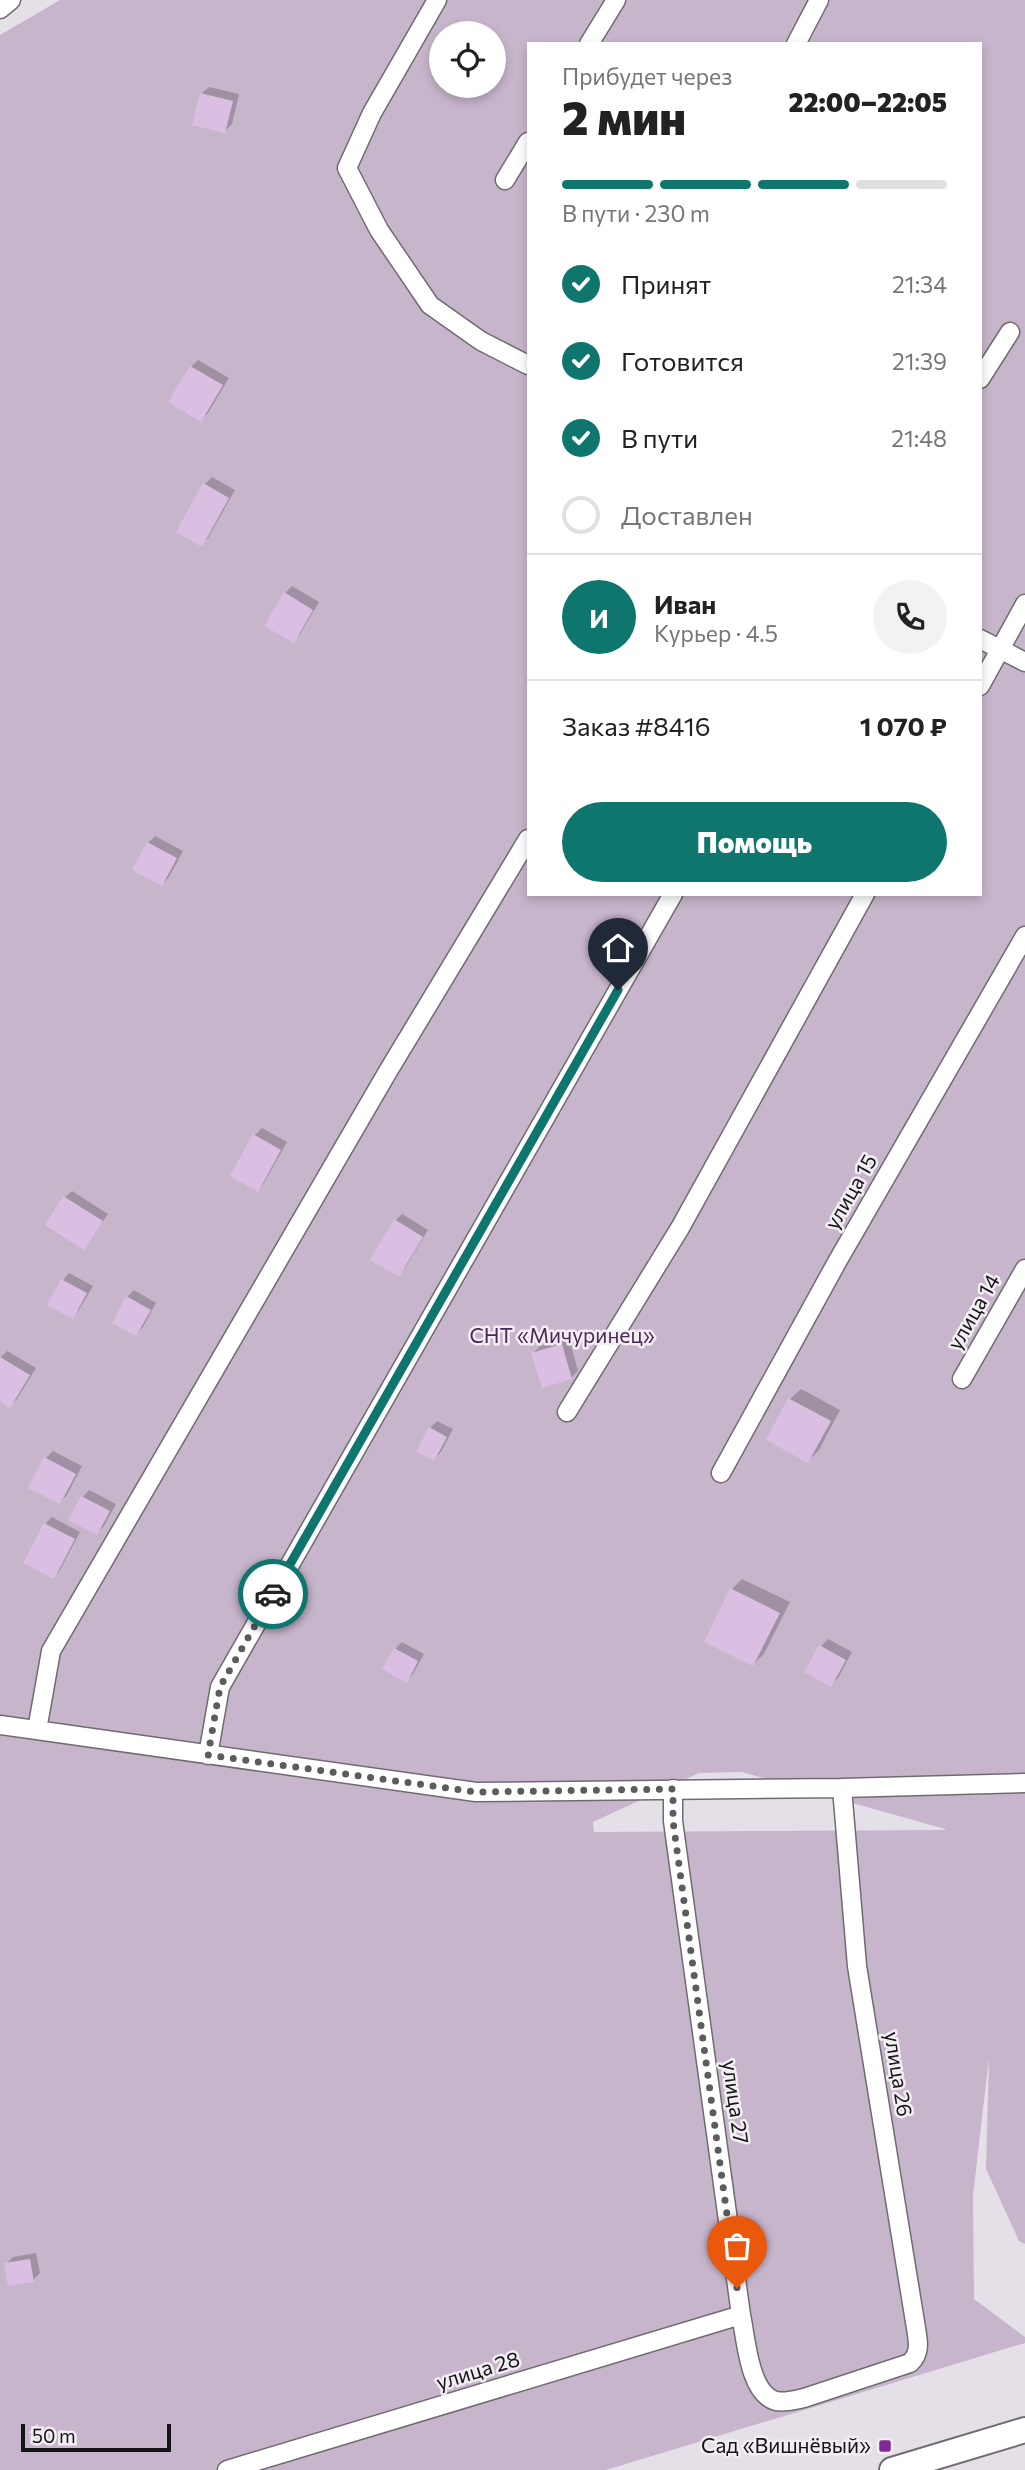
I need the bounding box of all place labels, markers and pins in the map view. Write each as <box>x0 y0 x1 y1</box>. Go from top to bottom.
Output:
pin <box>588 918 648 990</box>
pin <box>707 2216 767 2288</box>
place label: Сад «Вишнёвый» <box>701 2432 871 2457</box>
marker: Сад «Вишнёвый» <box>877 2438 893 2454</box>

